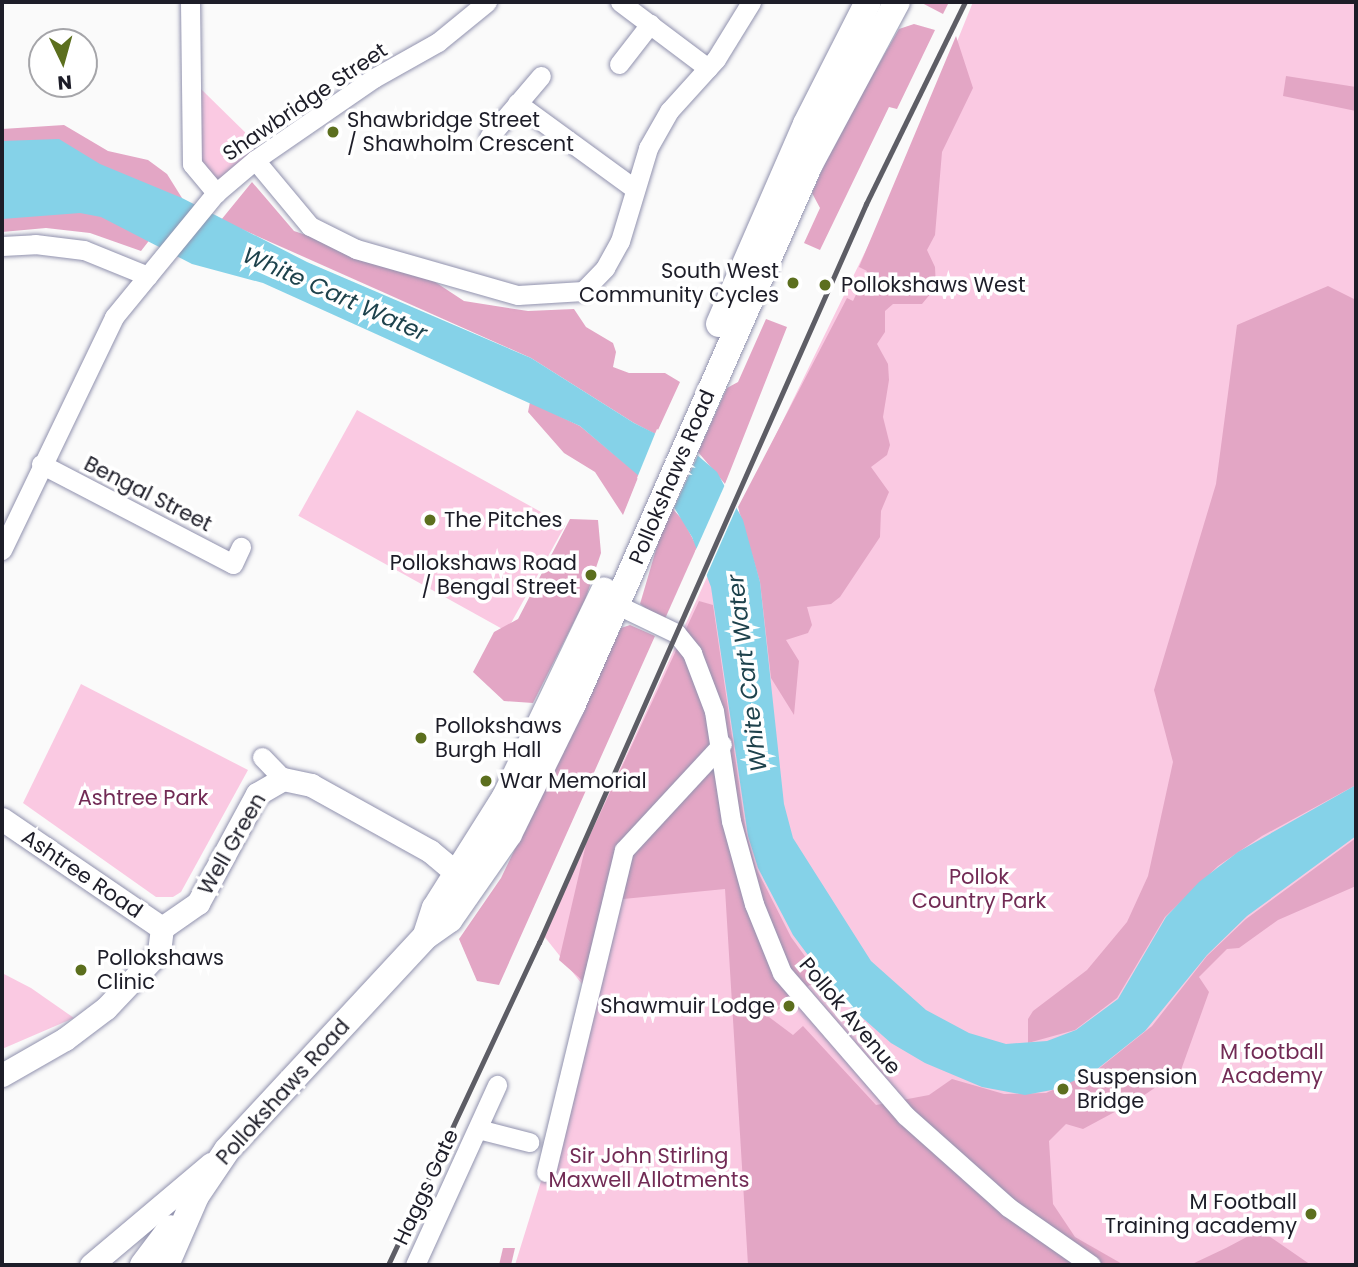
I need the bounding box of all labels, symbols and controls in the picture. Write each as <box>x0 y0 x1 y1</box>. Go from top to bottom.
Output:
north arrow <box>28 28 98 98</box>
street label: Shawbridge Street <box>218 38 392 166</box>
text: N <box>56 68 73 96</box>
place label: Shawbridge Street / Shawholm Crescent <box>347 107 574 157</box>
marker: Shawbridge Street / Shawholm Crescent <box>325 124 341 140</box>
water label: White Cart Water <box>239 241 431 347</box>
place label: South West Community Cycles <box>579 258 779 308</box>
place label: Pollokshaws West <box>841 272 1026 298</box>
marker: South West Community Cycles <box>785 275 801 291</box>
marker: Pollokshaws West <box>815 275 835 295</box>
street label: Pollokshaws Road <box>624 386 720 568</box>
street label: Bengal Street <box>80 451 216 537</box>
place label: The Pitches <box>444 507 563 533</box>
marker: The Pitches <box>422 512 438 528</box>
place label: Pollokshaws Road / Bengal Street <box>390 550 577 600</box>
marker: Pollokshaws Road / Bengal Street <box>583 567 599 583</box>
water label: White Cart Water <box>721 573 773 773</box>
place label: Pollokshaws Burgh Hall <box>435 713 562 763</box>
marker: Pollokshaws Burgh Hall <box>413 730 429 746</box>
place label: War Memorial <box>500 768 647 794</box>
marker: War Memorial <box>478 773 494 789</box>
park label: Ashtree Park <box>78 785 208 811</box>
street label: Well Green <box>193 789 271 899</box>
street label: Ashtree Road <box>17 824 147 924</box>
park label: Pollok Country Park <box>912 864 1046 914</box>
place label: Pollokshaws Clinic <box>97 945 224 995</box>
street label: Pollok Avenue <box>794 952 906 1080</box>
marker: Pollokshaws Clinic <box>71 960 91 980</box>
place label: Shawmuir Lodge <box>600 993 775 1019</box>
marker: Shawmuir Lodge <box>781 998 797 1014</box>
street label: Pollokshaws Road <box>211 1014 355 1170</box>
park label: M football Academy <box>1220 1039 1324 1089</box>
place label: Suspension Bridge <box>1077 1064 1197 1114</box>
marker: Suspension Bridge <box>1055 1081 1071 1097</box>
street label: Haggs Gate <box>388 1125 464 1249</box>
park label: Sir John Stirling Maxwell Allotments <box>549 1143 749 1193</box>
place label: M Football Training academy <box>1105 1189 1297 1239</box>
marker: M Football Training academy <box>1303 1206 1319 1222</box>

